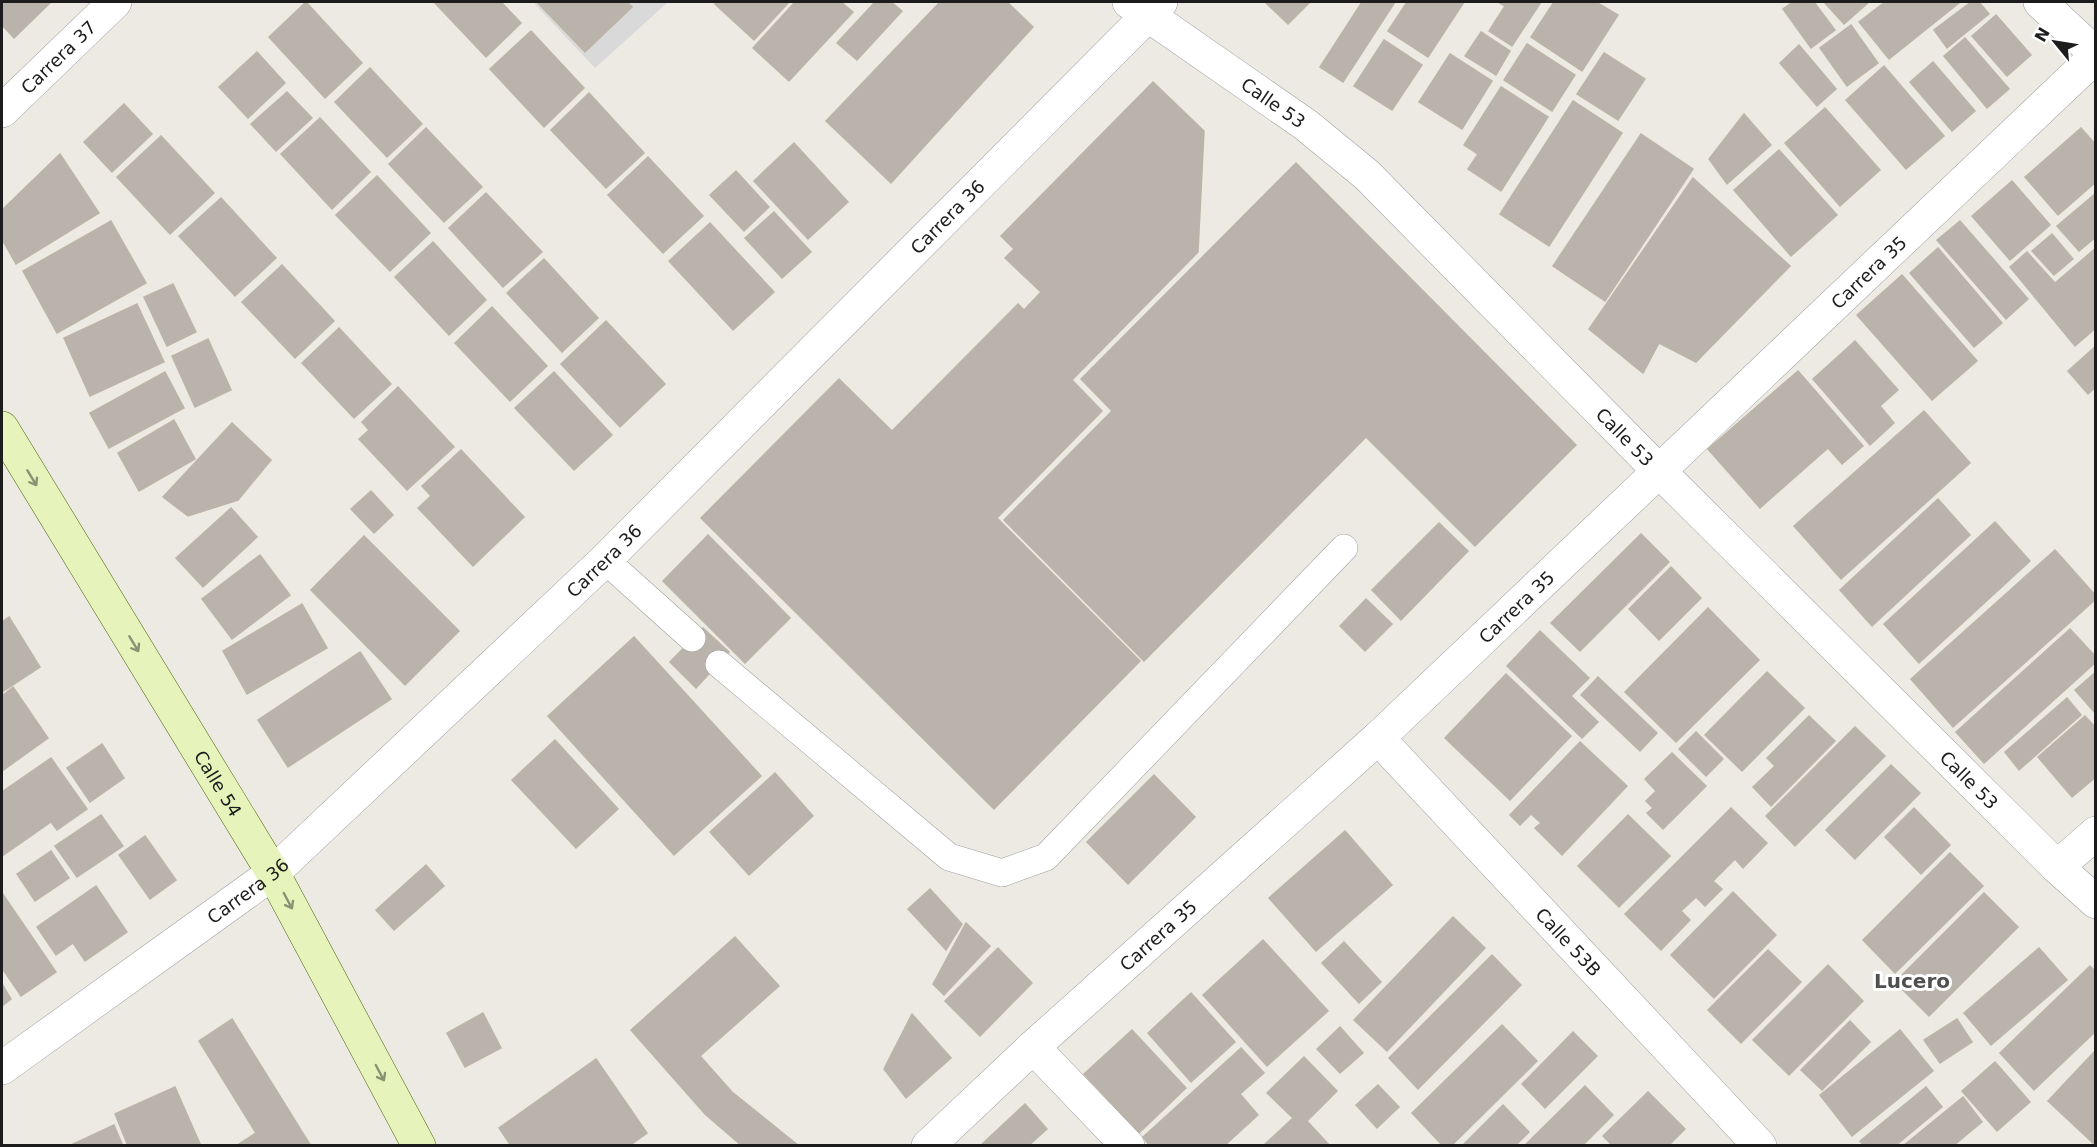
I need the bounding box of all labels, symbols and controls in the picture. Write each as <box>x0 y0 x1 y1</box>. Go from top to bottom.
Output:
north arrow <box>2025 12 2085 72</box>
street label: Carrera 37 <box>16 16 100 98</box>
text: N <box>2031 24 2054 45</box>
street label: Calle 53 <box>1237 73 1310 132</box>
street label: Carrera 36 <box>906 175 989 258</box>
street label: Carrera 35 <box>1827 231 1911 313</box>
street label: Calle 53 <box>1592 403 1658 470</box>
one-way arrow <box>26 469 38 486</box>
street label: Carrera 36 <box>562 519 645 601</box>
street label: Carrera 35 <box>1474 566 1558 647</box>
one-way arrow <box>128 635 140 652</box>
street label: Calle 53 <box>1936 746 2003 813</box>
street label: Calle 54 <box>190 747 246 820</box>
street label: Carrera 36 <box>203 854 293 928</box>
one-way arrow <box>282 892 294 909</box>
street label: Carrera 35 <box>1115 895 1201 975</box>
street label: Calle 53B <box>1532 903 1606 980</box>
district label: Lucero <box>1874 969 1950 993</box>
one-way arrow <box>374 1064 386 1081</box>

